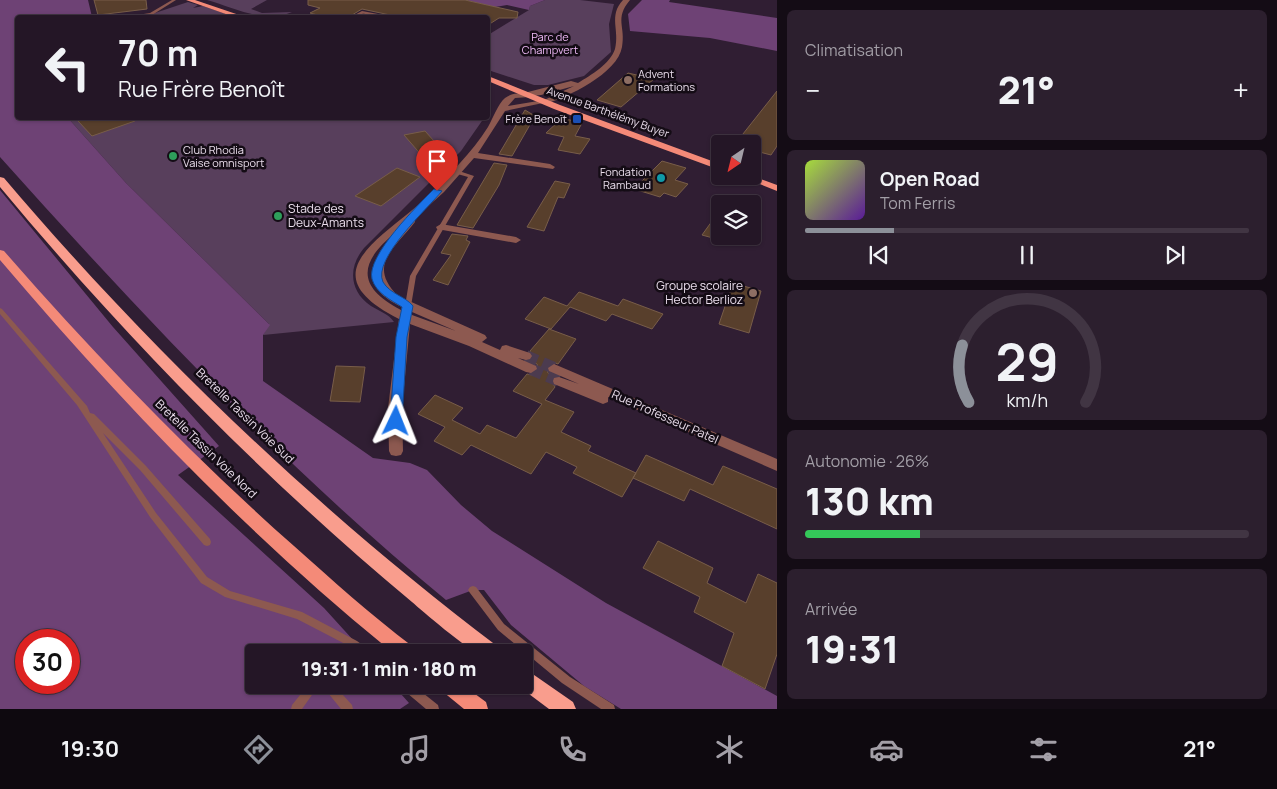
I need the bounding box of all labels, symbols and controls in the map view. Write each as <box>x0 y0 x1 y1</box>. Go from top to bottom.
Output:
text: 70 m <box>118 29 198 77</box>
park label: Parc de Champvert <box>522 29 578 57</box>
icon: left <box>35 35 100 100</box>
text: Climatisation <box>805 39 903 61</box>
text: 21° <box>998 63 1055 115</box>
place label: Advent Formations <box>638 66 695 94</box>
text: − <box>805 71 820 109</box>
text: + <box>1233 71 1249 109</box>
text: Rue Frère Benoît <box>118 74 285 104</box>
marker: Advent Formations <box>622 74 634 86</box>
street label: Avenue Barthélémy Buyer <box>545 82 671 141</box>
place label: Frère Benoît <box>506 111 567 126</box>
marker: Frère Benoît <box>571 113 583 125</box>
north arrow <box>711 135 761 185</box>
map controls <box>711 135 761 245</box>
pin <box>416 140 458 191</box>
place label: Club Rhodia Vaise omnisport <box>183 142 264 170</box>
icon: arrive <box>423 147 451 175</box>
marker: Club Rhodia Vaise omnisport <box>167 150 179 162</box>
place label: Fondation Rambaud <box>600 164 651 192</box>
text: Open Road <box>880 166 980 192</box>
marker: Fondation Rambaud <box>655 172 667 184</box>
text: Tom Ferris <box>880 192 955 214</box>
button: layers <box>711 195 761 245</box>
place label: Stade des Deux-Amants <box>288 200 364 231</box>
marker: Stade des Deux-Amants <box>272 210 284 222</box>
icon: previous <box>865 241 893 269</box>
icon: pause <box>1013 241 1041 269</box>
icon: next <box>1161 241 1189 269</box>
place label: Groupe scolaire Hector Berlioz <box>656 277 743 308</box>
marker: Groupe scolaire Hector Berlioz <box>747 287 759 299</box>
text: 29 <box>995 326 1059 397</box>
street label: Bretelle Tassin Voie Sud <box>192 364 298 467</box>
street label: Rue Professeur Patel <box>609 385 721 448</box>
text: km/h <box>1006 388 1048 412</box>
position arrow <box>369 394 421 446</box>
street label: Bretelle Tassin Voie Nord <box>152 395 261 502</box>
text: Autonomie · 26% <box>805 450 929 472</box>
text: 130 km <box>805 474 934 526</box>
text: Arrivée <box>805 598 857 620</box>
text: 19:31 <box>805 622 899 674</box>
speed limit sign: 30 <box>15 629 80 694</box>
text: 19:31 · 1 min · 180 m <box>302 656 476 682</box>
icon: directions <box>241 732 276 767</box>
icon: music <box>398 732 433 767</box>
icon: phone <box>555 732 590 767</box>
icon: climate <box>712 732 747 767</box>
icon: car <box>869 732 904 767</box>
icon: filters <box>1026 732 1061 767</box>
text: 19:30 <box>61 734 119 764</box>
text: 21° <box>1183 734 1216 764</box>

